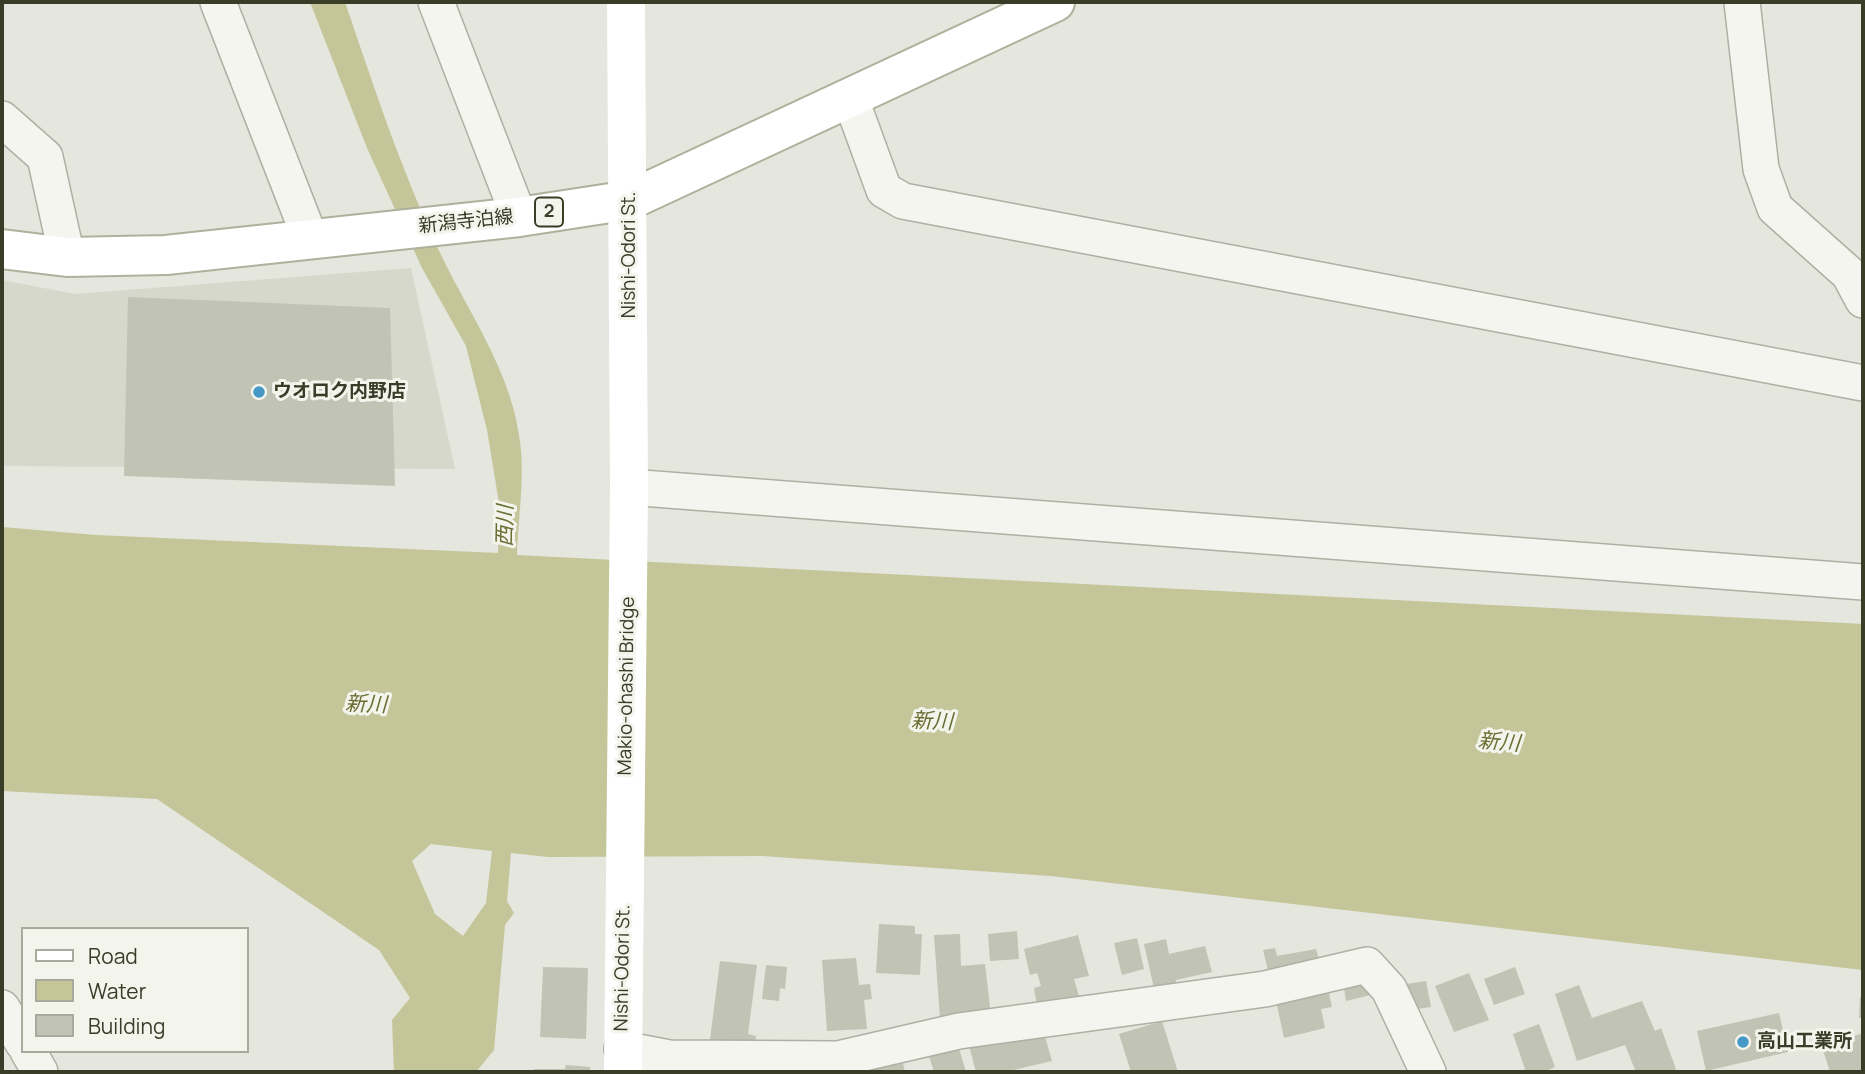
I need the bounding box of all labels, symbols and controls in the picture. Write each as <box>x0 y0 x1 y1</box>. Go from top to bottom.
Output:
street label: Nishi-Odori St. <box>619 192 641 318</box>
road number: 2 <box>535 197 563 226</box>
street label: 新潟寺泊線 <box>418 206 514 238</box>
place label: ウオロク内野店 <box>273 381 406 403</box>
marker: ウオロク内野店 <box>251 384 267 400</box>
water label: 西川 <box>493 505 519 547</box>
street label: Makio-ohashi Bridge <box>614 596 640 776</box>
water label: 新川 <box>345 692 387 718</box>
water label: 新川 <box>911 709 953 735</box>
water label: 新川 <box>1477 729 1521 757</box>
street label: Nishi-Odori St. <box>610 905 636 1031</box>
legend <box>21 927 248 1053</box>
text: Road <box>88 942 138 970</box>
text: Water <box>88 977 146 1005</box>
text: Building <box>88 1012 165 1040</box>
place label: 高山工業所 <box>1757 1031 1852 1053</box>
marker: 高山工業所 <box>1735 1034 1751 1050</box>

